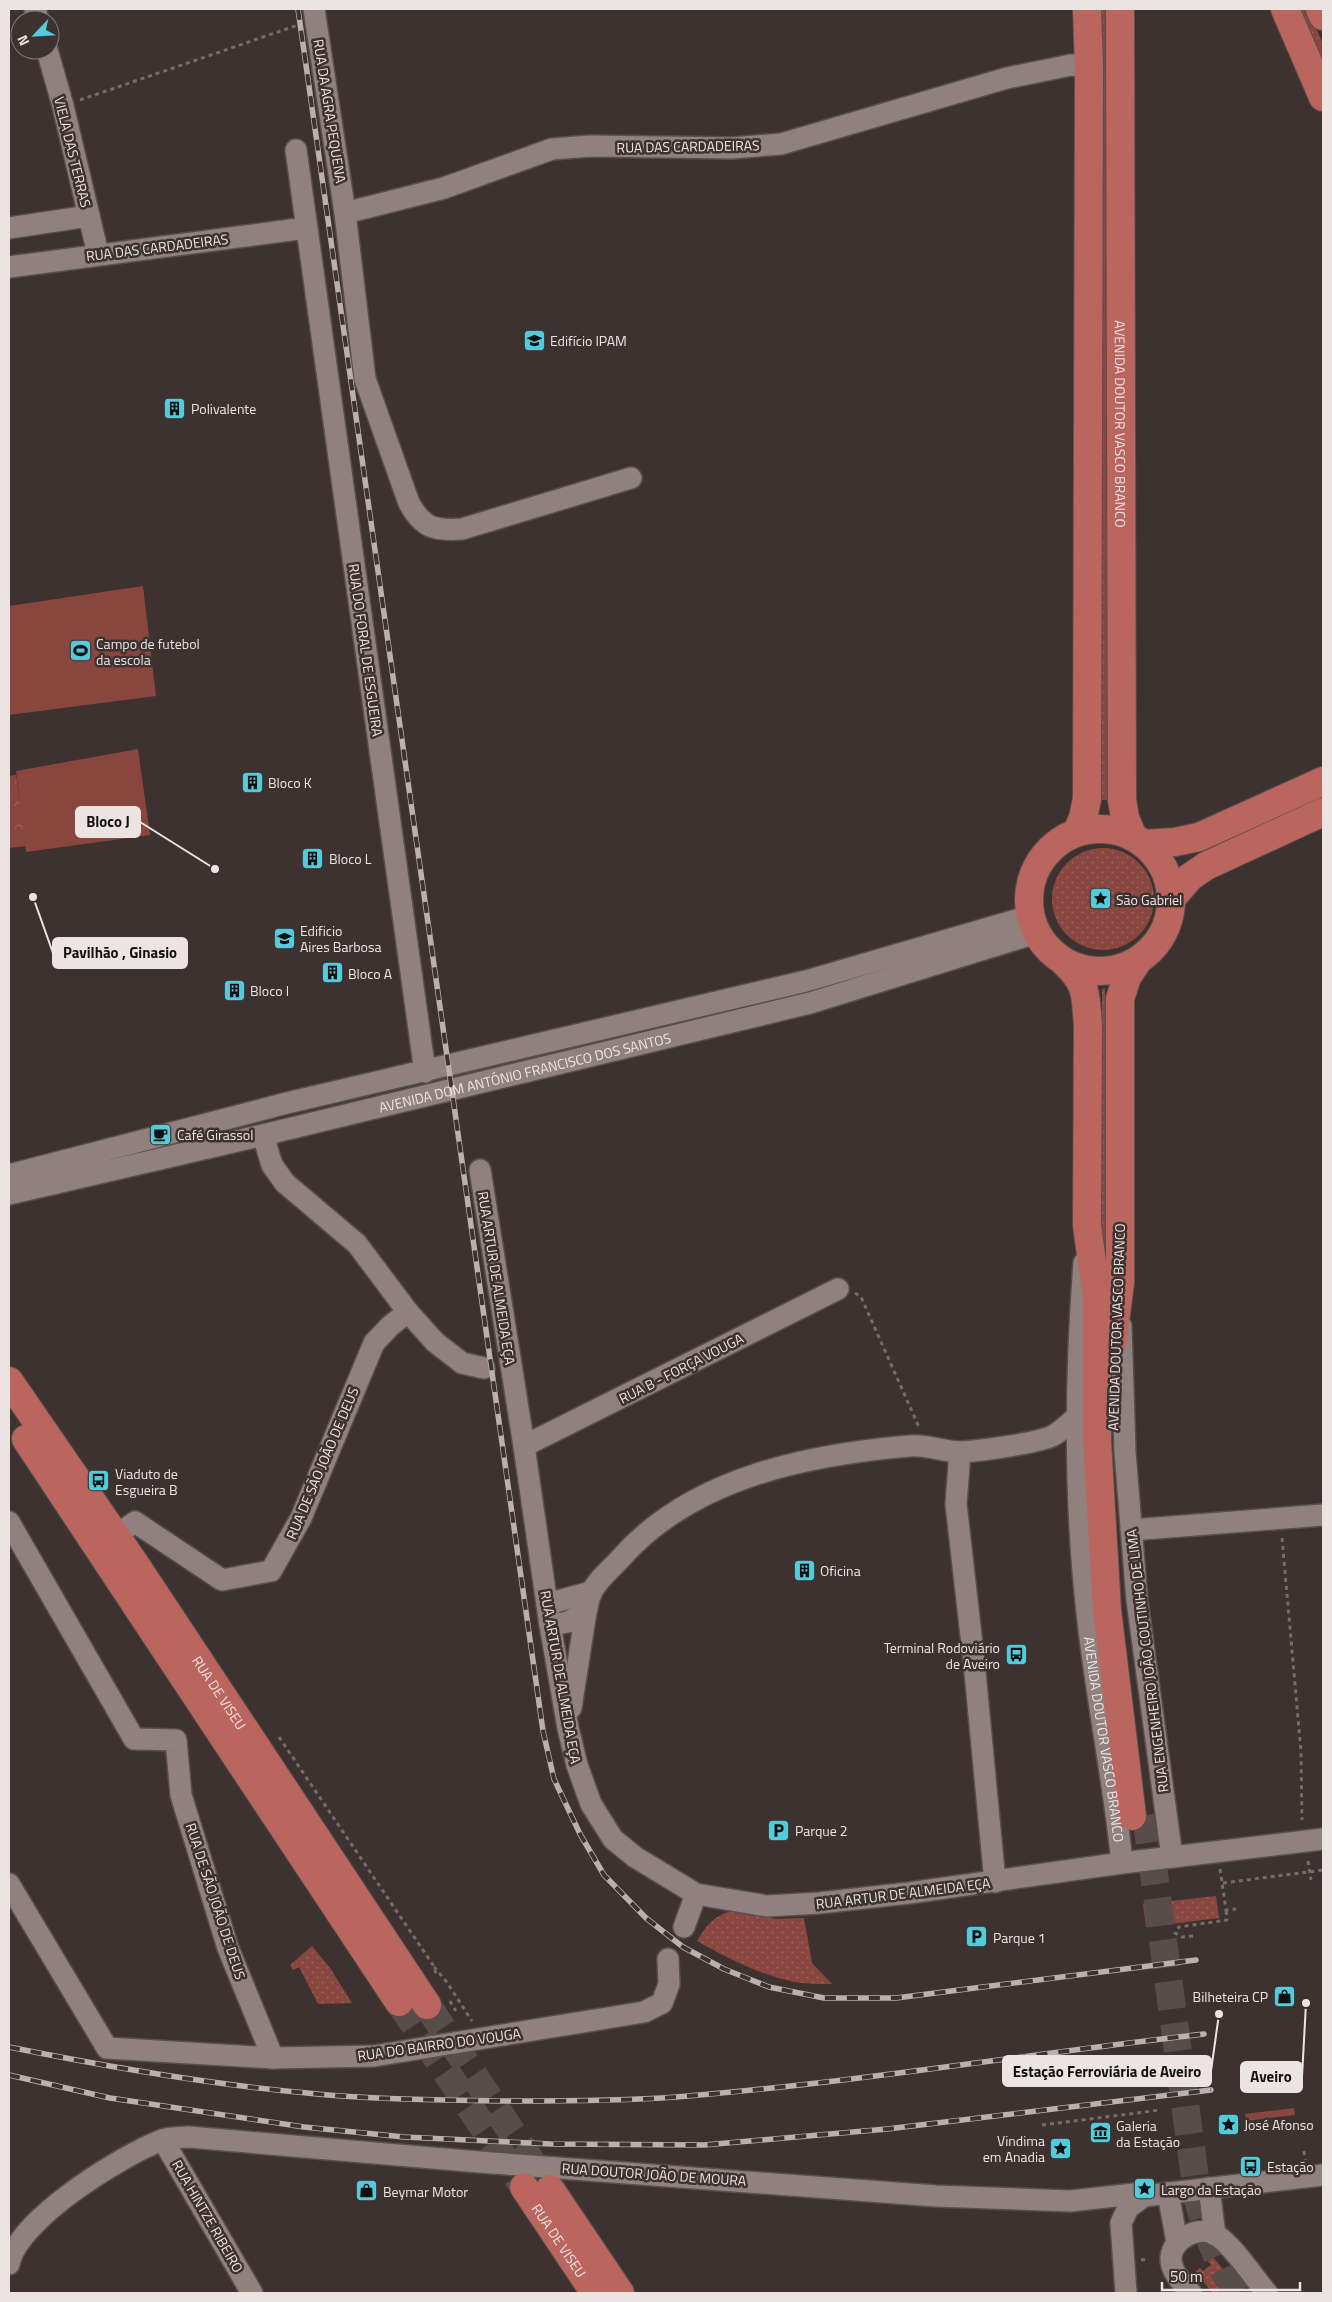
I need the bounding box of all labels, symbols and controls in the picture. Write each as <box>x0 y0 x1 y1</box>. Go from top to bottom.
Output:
north arrow <box>10 10 60 60</box>
text: N <box>11 32 34 50</box>
street label: RUA DA AGRA PEQUENA <box>308 37 352 185</box>
street label: VIELA DAS TERRAS <box>49 94 97 210</box>
street label: RUA DAS CARDADEIRAS <box>616 134 760 158</box>
street label: RUA DAS CARDADEIRAS <box>85 228 229 266</box>
street label: AVENIDA DOUTOR VASCO BRANCO <box>1110 320 1132 528</box>
school or university icon: Edifício IPAM <box>522 328 546 352</box>
place label: Edifício IPAM <box>550 330 627 351</box>
building icon: Polivalente <box>163 396 187 420</box>
place label: Polivalente <box>191 398 256 419</box>
street label: RUA DO FORAL DE ESGUEIRA <box>343 562 389 738</box>
place label: Campo de futebol da escola <box>96 633 200 670</box>
sports icon: Campo de futebol da escola <box>68 639 92 663</box>
building icon: Bloco K <box>240 770 264 794</box>
place label: Bloco K <box>268 772 312 793</box>
callout: Bloco J <box>76 807 140 837</box>
text: Bloco J <box>86 810 130 833</box>
building icon: Bloco L <box>301 846 325 870</box>
place label: Bloco L <box>329 848 372 869</box>
place icon: São Gabriel <box>1088 887 1112 911</box>
place label: São Gabriel <box>1116 889 1182 910</box>
place label: Edificio Aires Barbosa <box>300 920 382 957</box>
school or university icon: Edificio Aires Barbosa <box>272 926 296 950</box>
callout: Pavilhão , Ginasio <box>53 938 187 968</box>
text: Pavilhão , Ginasio <box>63 941 177 964</box>
building icon: Bloco A <box>320 961 344 985</box>
place label: Bloco A <box>348 963 393 984</box>
building icon: Bloco I <box>222 978 246 1002</box>
place label: Bloco I <box>250 980 289 1001</box>
street label: AVENIDA DOM ANTÓNIO FRANCISCO DOS SANTOS <box>376 1026 673 1117</box>
cafe icon: Café Girassol <box>149 1122 173 1146</box>
place label: Café Girassol <box>177 1124 253 1145</box>
street label: RUA ARTUR DE ALMEIDA EÇA <box>473 1190 521 1367</box>
street label: AVENIDA DOUTOR VASCO BRANCO <box>1102 1223 1130 1431</box>
street label: RUA B - FORÇA VOUGA <box>615 1327 747 1409</box>
street label: RUA DE SÃO JOÃO DE DEUS <box>280 1384 364 1542</box>
place label: Viaduto de Esgueira B <box>115 1463 178 1500</box>
bus stop icon: Viaduto de Esgueira B <box>87 1469 111 1493</box>
street label: RUA ENGENHEIRO JOÃO COUTINHO DE LIMA <box>1120 1528 1174 1794</box>
building icon: Oficina <box>792 1558 816 1582</box>
place label: Oficina <box>820 1560 861 1581</box>
street label: RUA ARTUR DE ALMEIDA EÇA <box>535 1589 587 1766</box>
street label: AVENIDA DOUTOR VASCO BRANCO <box>1079 1635 1130 1843</box>
place label: Terminal Rodoviário de Aveiro <box>884 1637 1000 1674</box>
bus stop icon: Terminal Rodoviário de Aveiro <box>1004 1643 1028 1667</box>
street label: RUA DE VISEU <box>188 1651 252 1733</box>
parking icon: Parque 2 <box>767 1818 791 1842</box>
street label: RUA DE SÃO JOÃO DE DEUS <box>181 1820 251 1982</box>
place label: Parque 2 <box>795 1820 848 1841</box>
street label: RUA ARTUR DE ALMEIDA EÇA <box>815 1872 992 1914</box>
parking icon: Parque 1 <box>965 1925 989 1949</box>
place label: Parque 1 <box>993 1927 1046 1948</box>
shop icon: Bilheteira CP <box>1272 1984 1296 2008</box>
place label: Bilheteira CP <box>1193 1986 1268 2007</box>
street label: RUA DO BAIRRO DO VOUGA <box>356 2022 523 2066</box>
callout: Estação Ferroviária de Aveiro <box>1003 2056 1211 2086</box>
text: Estação Ferroviária de Aveiro <box>1013 2060 1201 2083</box>
callout: Aveiro <box>1241 2062 1302 2092</box>
text: Aveiro <box>1250 2065 1292 2088</box>
place icon: José Afonso <box>1216 2112 1240 2136</box>
place label: José Afonso <box>1244 2114 1314 2135</box>
place label: Galeria da Estação <box>1116 2115 1180 2152</box>
museum icon: Galeria da Estação <box>1088 2121 1112 2145</box>
place label: Vindima em Anadia <box>983 2130 1045 2167</box>
place icon: Vindima em Anadia <box>1049 2136 1073 2160</box>
bus stop icon: Estação <box>1239 2154 1263 2178</box>
street label: RUA HINTZE RIBEIRO <box>167 2156 249 2276</box>
place label: Estação <box>1267 2156 1314 2177</box>
street label: RUA DOUTOR JOÃO DE MOURA <box>561 2157 747 2191</box>
place icon: Largo da Estação <box>1133 2177 1157 2201</box>
shop icon: Beymar Motor <box>355 2179 379 2203</box>
place label: Largo da Estação <box>1161 2179 1261 2200</box>
place label: Beymar Motor <box>383 2181 468 2202</box>
street label: RUA DE VISEU <box>527 2199 592 2281</box>
scale bar <box>1162 2260 1300 2292</box>
text: 50 m <box>1170 2265 1203 2288</box>

